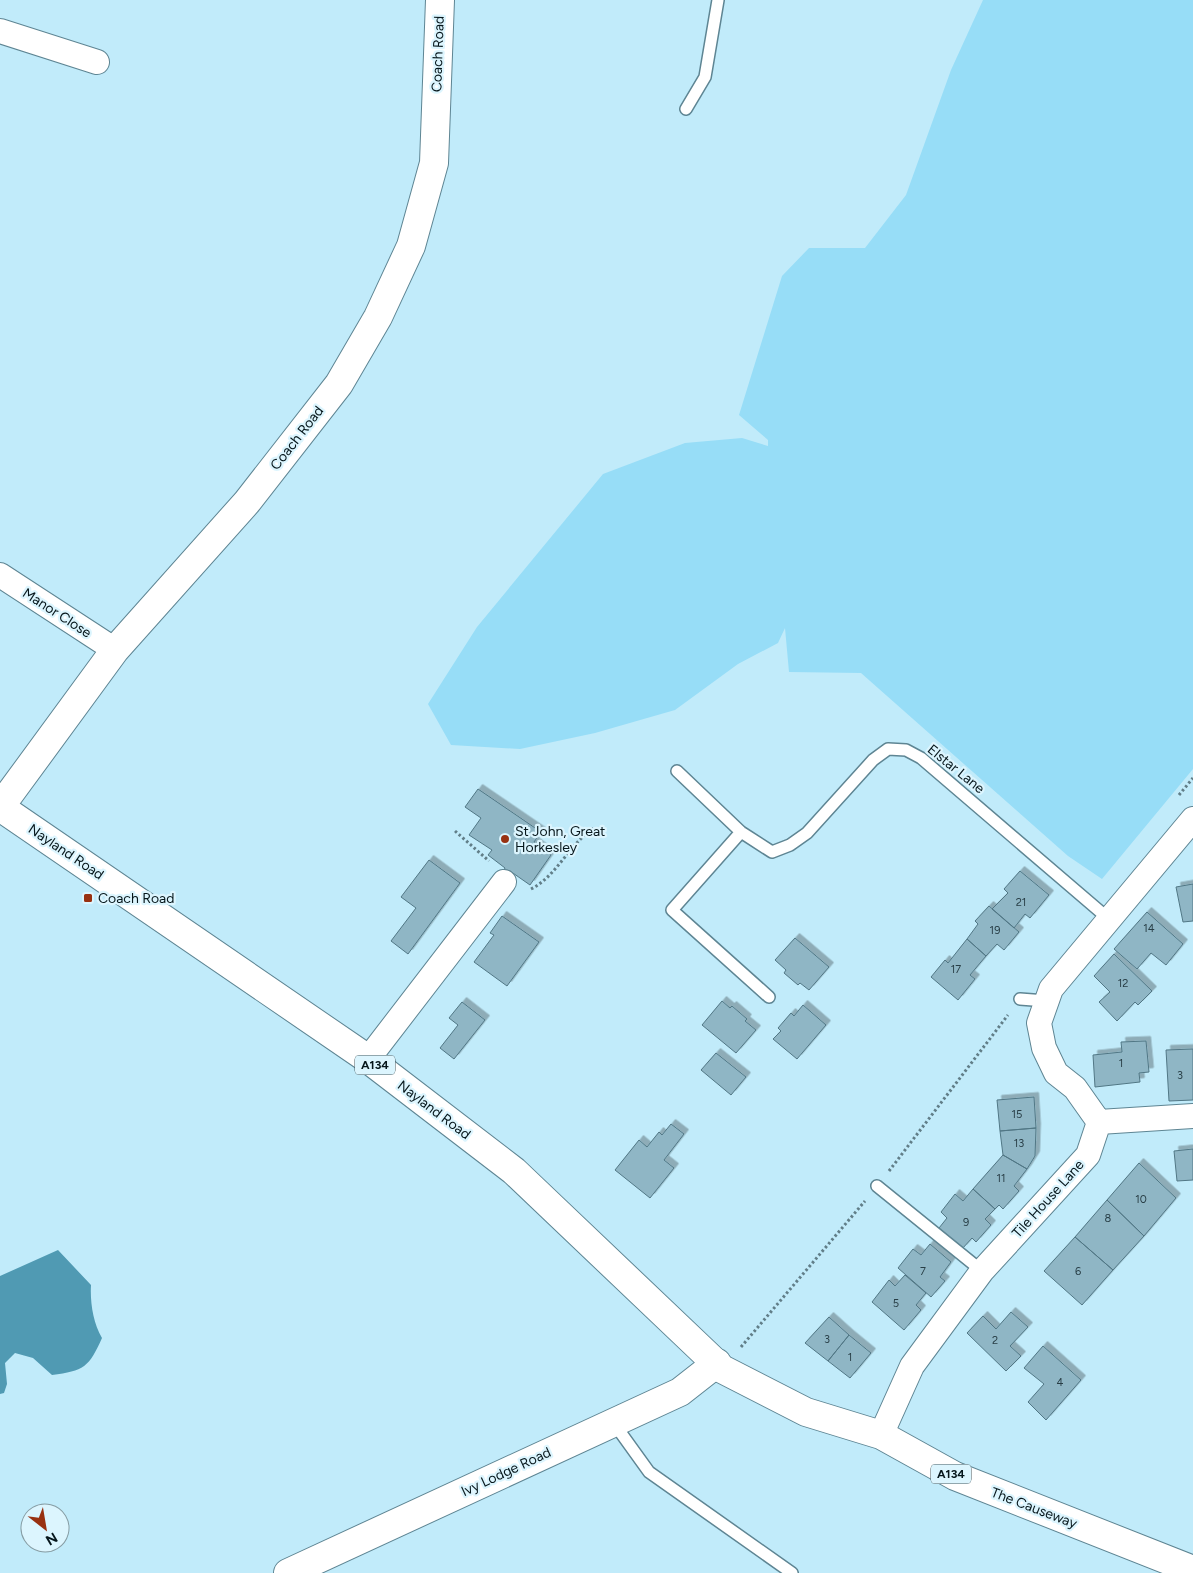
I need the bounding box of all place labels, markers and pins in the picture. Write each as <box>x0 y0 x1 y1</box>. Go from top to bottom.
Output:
place label: St John, Great Horkesley <box>515 823 605 856</box>
marker: St John, Great Horkesley <box>499 833 511 845</box>
place label: Coach Road <box>98 890 174 907</box>
marker: Coach Road <box>82 892 94 904</box>

